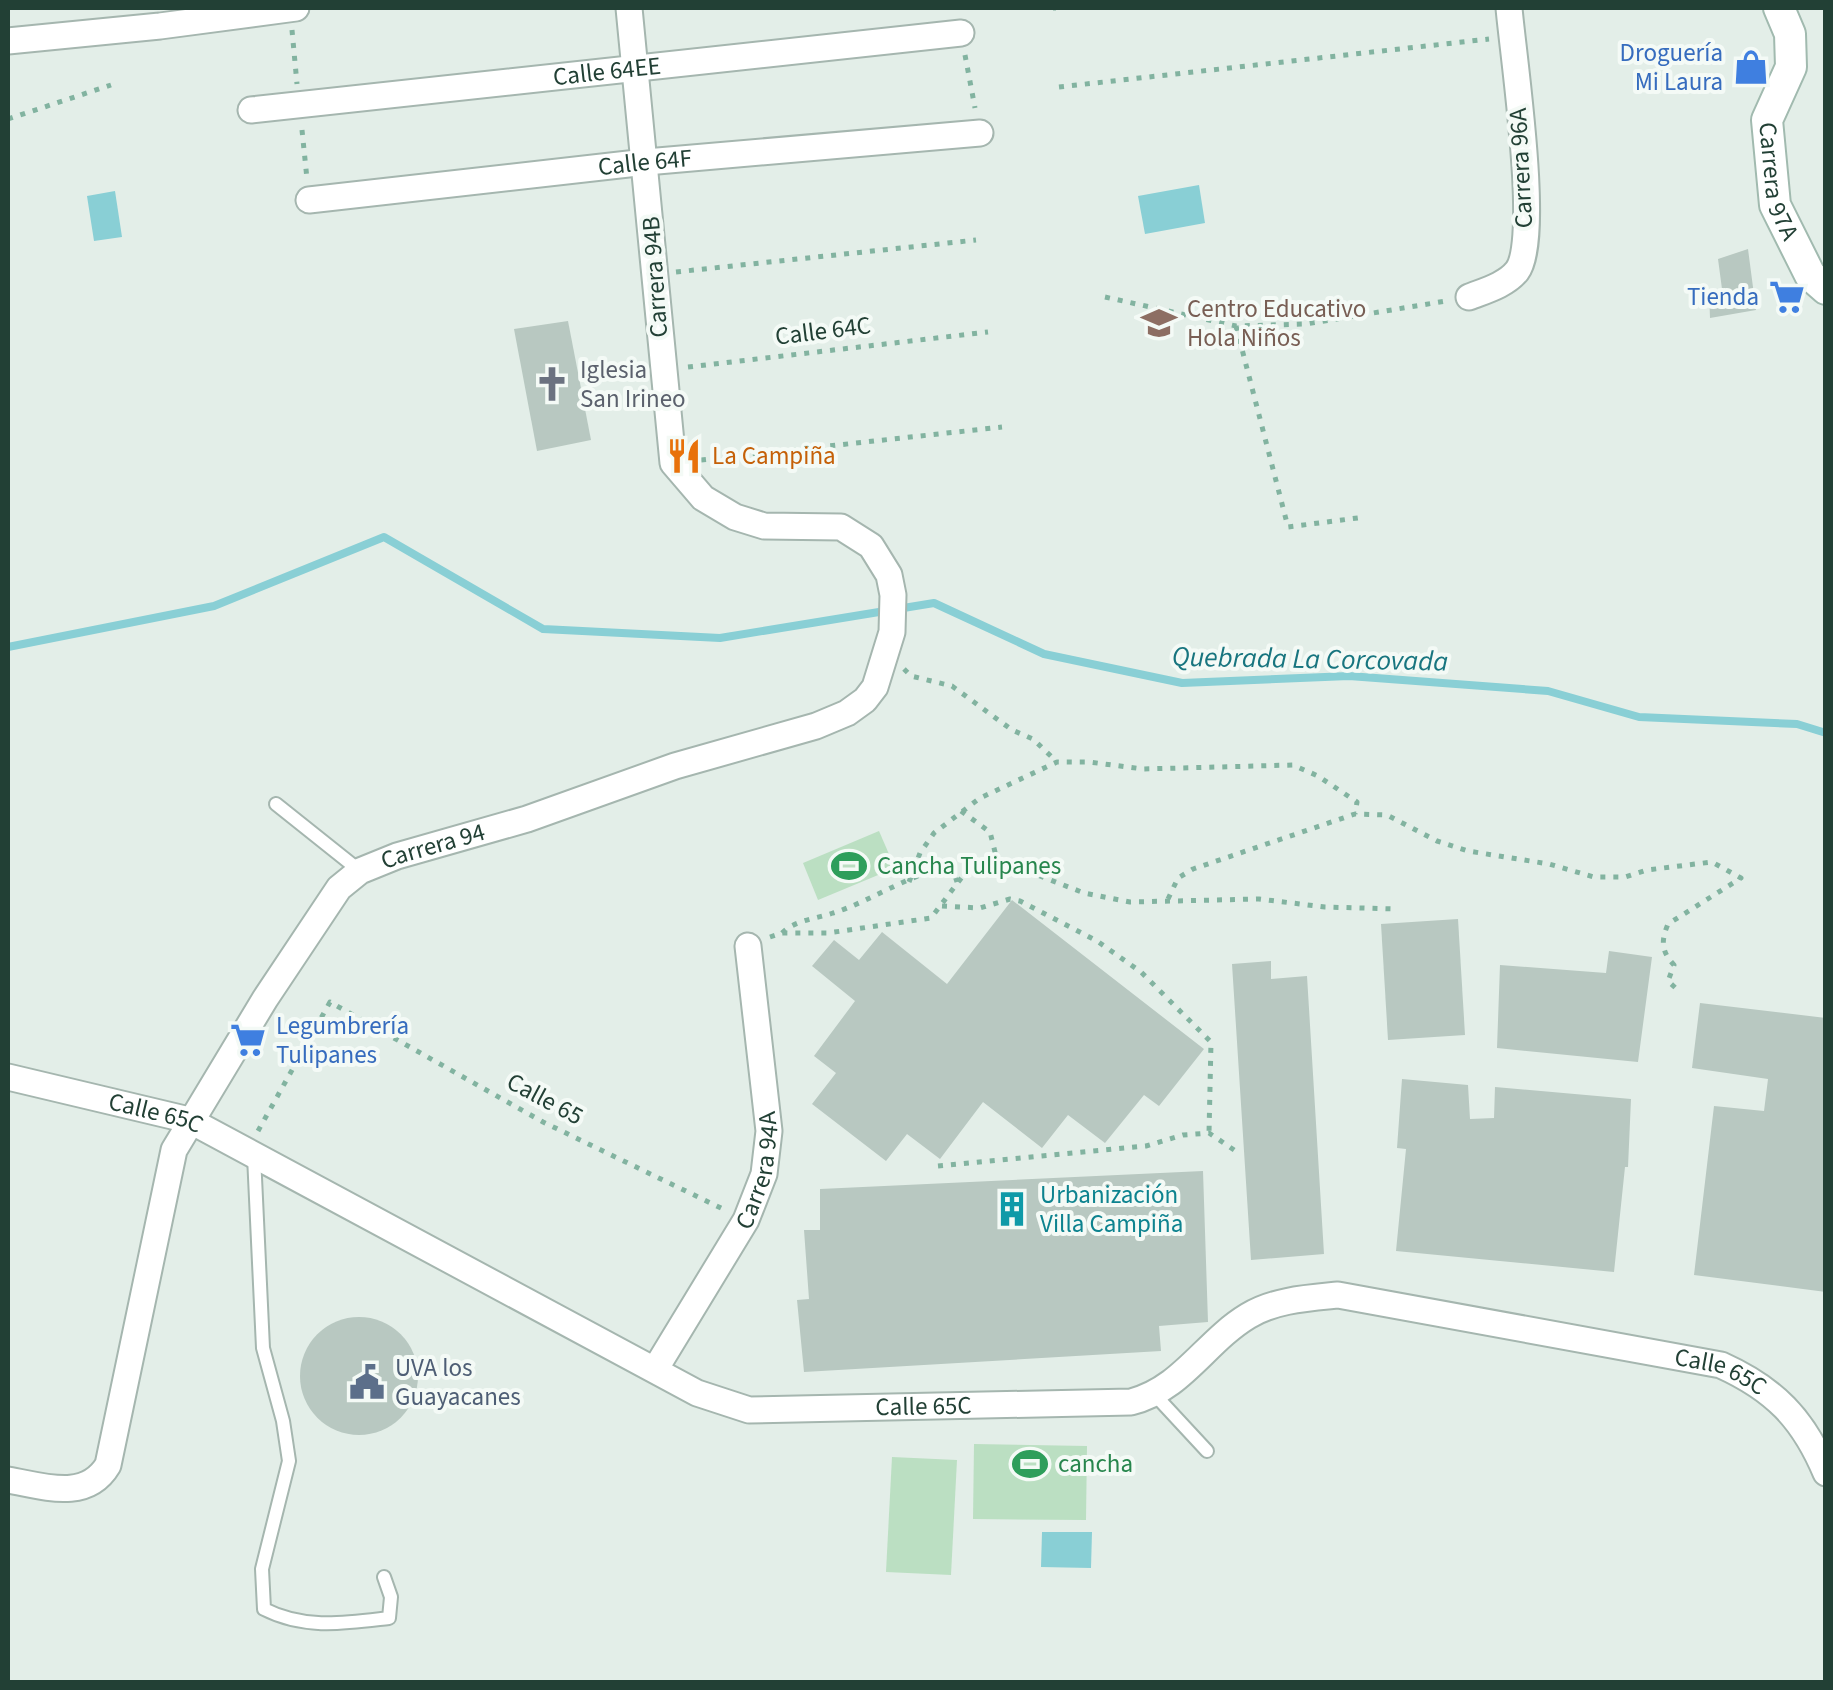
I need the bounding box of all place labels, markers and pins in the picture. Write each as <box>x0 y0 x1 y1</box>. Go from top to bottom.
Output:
place label: Droguería Mi Laura <box>1620 35 1723 100</box>
shop icon: Droguería Mi Laura <box>1732 48 1770 86</box>
supermarket icon: Tienda <box>1768 278 1806 316</box>
place label: Tienda <box>1687 279 1759 315</box>
place label: Centro Educativo Hola Niños <box>1187 291 1366 356</box>
school or university icon: Centro Educativo Hola Niños <box>1140 304 1178 342</box>
place label: Iglesia San Irineo <box>580 352 686 417</box>
church icon: Iglesia San Irineo <box>533 365 571 403</box>
restaurant icon: La Campiña <box>665 437 703 475</box>
place label: La Campiña <box>712 438 836 474</box>
sports icon: Cancha Tulipanes <box>830 847 868 885</box>
place label: Cancha Tulipanes <box>877 848 1061 884</box>
place label: Legumbrería Tulipanes <box>276 1008 409 1073</box>
supermarket icon: Legumbrería Tulipanes <box>229 1021 267 1059</box>
place label: Urbanización Villa Campiña <box>1040 1177 1183 1242</box>
building icon: Urbanización Villa Campiña <box>993 1190 1031 1228</box>
place label: UVA los Guayacanes <box>395 1350 521 1415</box>
public building icon: UVA los Guayacanes <box>348 1363 386 1401</box>
sports icon: cancha <box>1011 1445 1049 1483</box>
place label: cancha <box>1058 1446 1133 1482</box>

